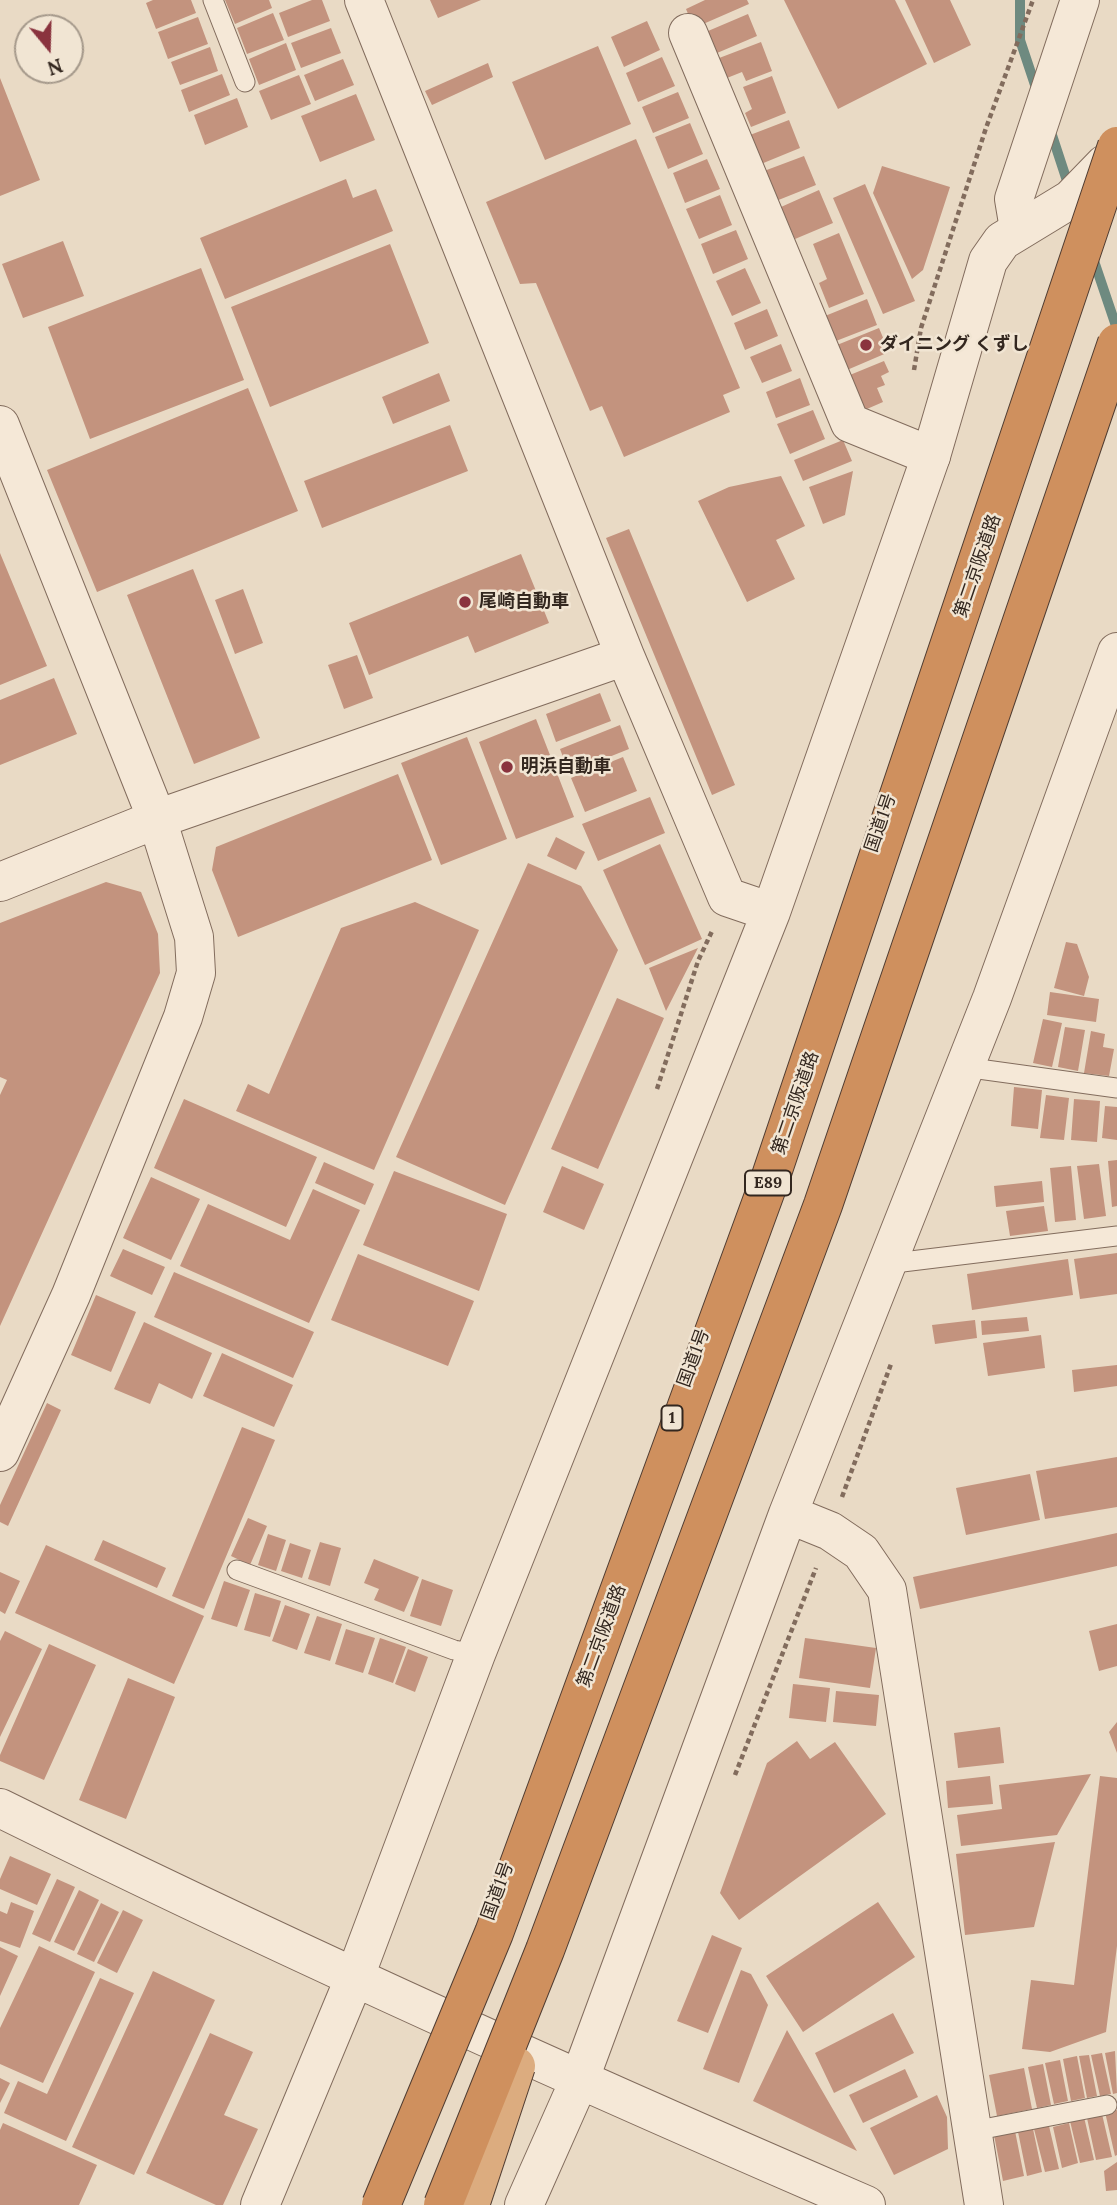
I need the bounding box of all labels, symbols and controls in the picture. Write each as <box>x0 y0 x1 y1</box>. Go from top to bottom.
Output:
north arrow <box>14 14 84 84</box>
text: N <box>44 53 66 81</box>
place label: ダイニング くずし <box>880 334 1029 356</box>
marker: ダイニング くずし <box>858 337 874 353</box>
street label: 第二京阪道路 <box>950 511 1006 621</box>
place label: 尾崎自動車 <box>479 591 569 613</box>
marker: 尾崎自動車 <box>457 594 473 610</box>
place label: 明浜自動車 <box>521 756 611 778</box>
marker: 明浜自動車 <box>499 759 515 775</box>
street label: 国道1号 <box>861 791 901 855</box>
street label: 第二京阪道路 <box>768 1048 824 1158</box>
road number: E89 <box>745 1170 791 1196</box>
street label: 国道1号 <box>673 1326 715 1390</box>
road number: 1 <box>662 1406 682 1430</box>
street label: 第二京阪道路 <box>573 1582 631 1690</box>
street label: 国道1号 <box>477 1859 519 1923</box>

